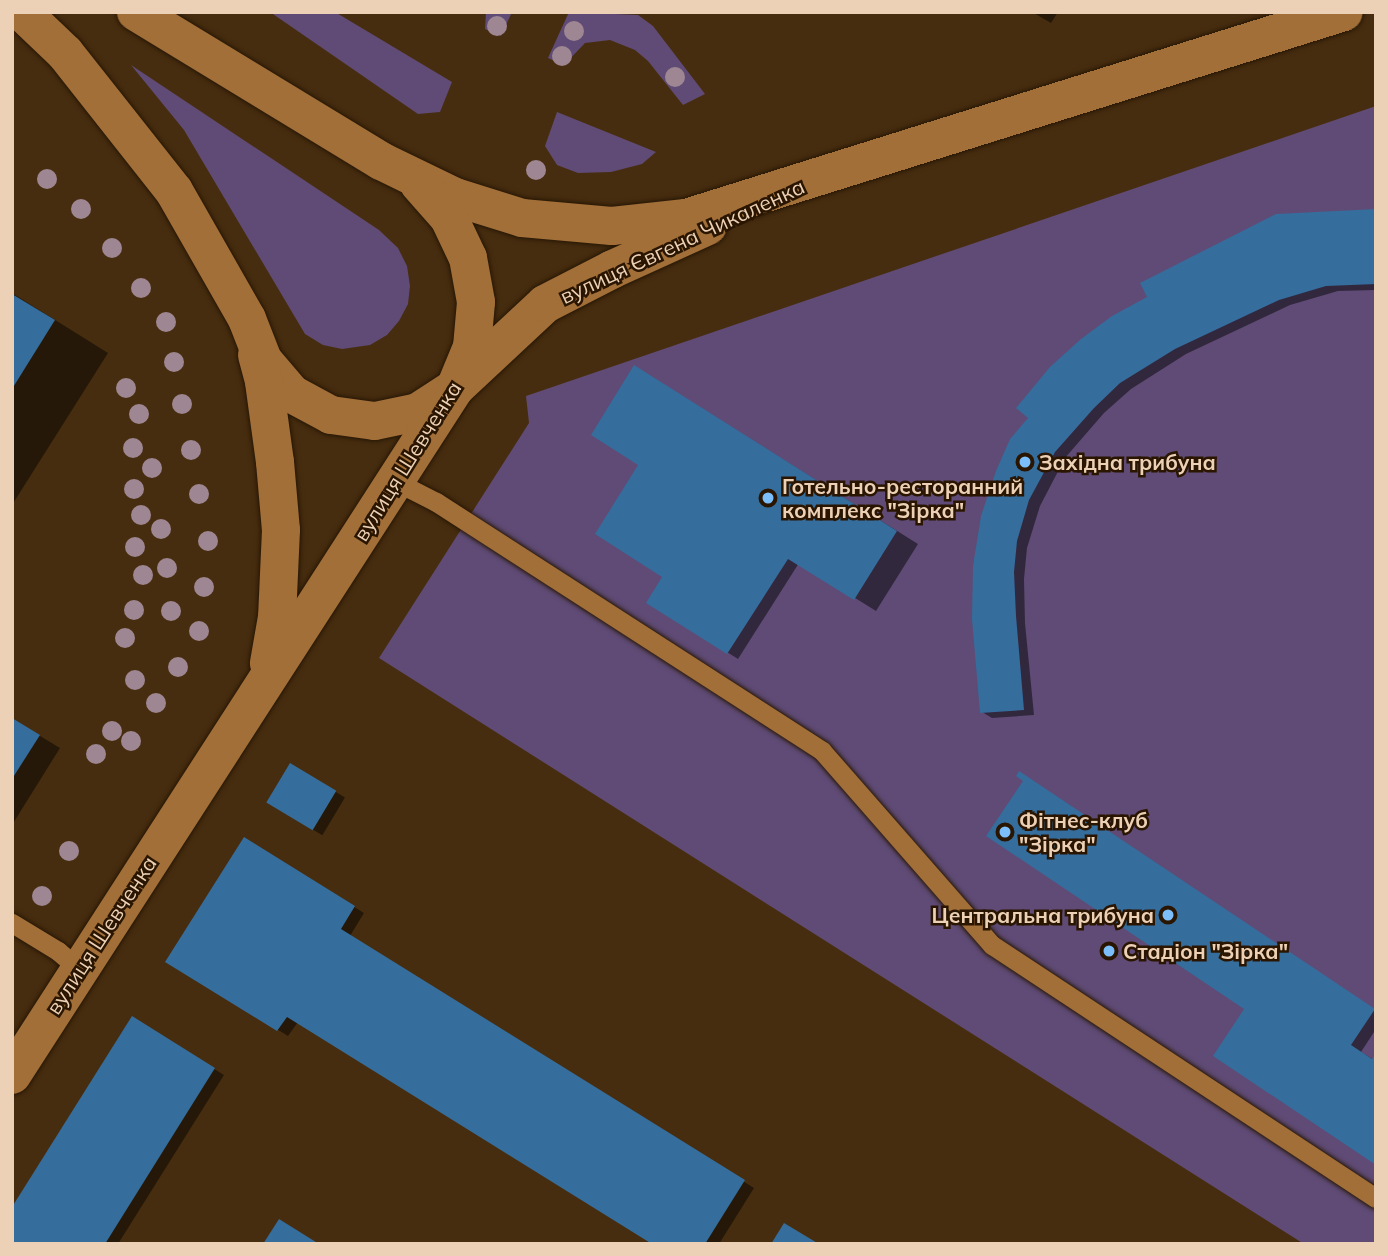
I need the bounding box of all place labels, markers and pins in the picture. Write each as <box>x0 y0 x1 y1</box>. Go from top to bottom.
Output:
place label: Західна трибуна <box>1039 449 1216 475</box>
marker: Західна трибуна <box>1017 454 1033 470</box>
place label: Готельно-ресторанний комплекс "Зірка" <box>782 473 1023 523</box>
marker: Готельно-ресторанний комплекс "Зірка" <box>760 490 776 506</box>
place label: Фітнес-клуб "Зірка" <box>1019 807 1148 857</box>
marker: Фітнес-клуб "Зірка" <box>997 824 1013 840</box>
place label: Центральна трибуна <box>932 902 1154 928</box>
marker: Центральна трибуна <box>1160 907 1176 923</box>
place label: Стадіон "Зірка" <box>1123 938 1288 964</box>
marker: Стадіон "Зірка" <box>1101 943 1117 959</box>

